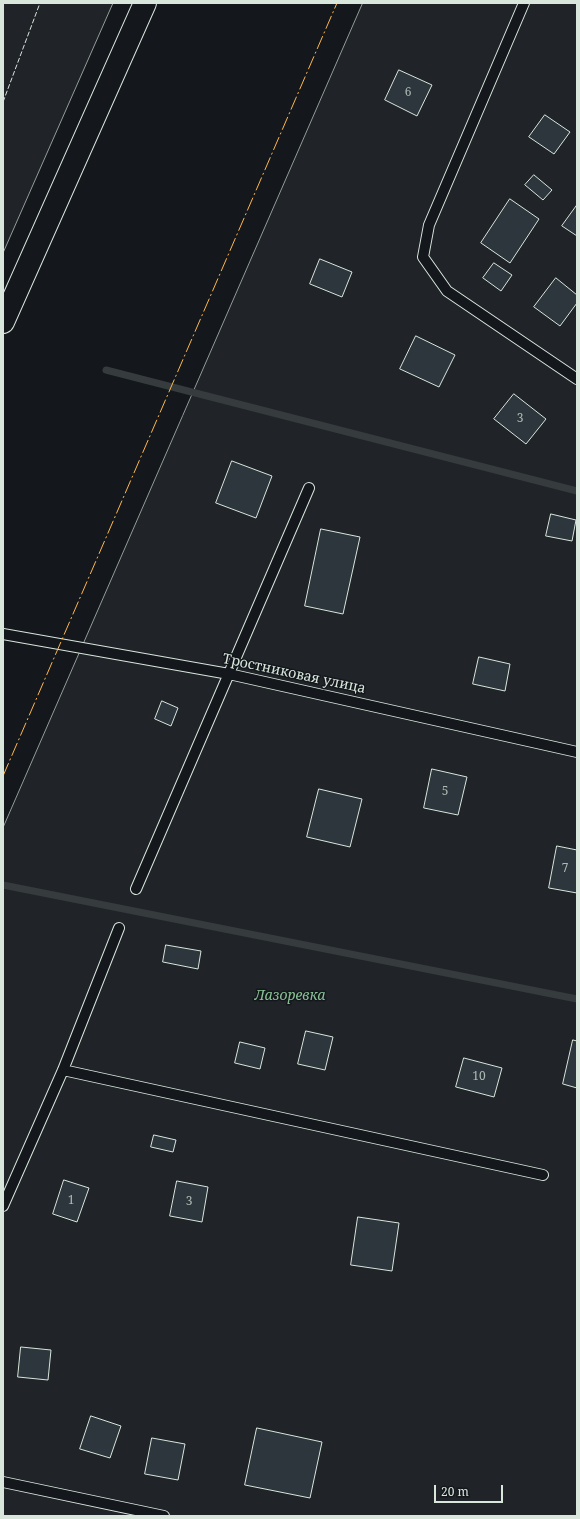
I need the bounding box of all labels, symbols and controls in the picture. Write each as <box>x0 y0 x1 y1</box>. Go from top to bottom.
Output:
house number: 6 <box>405 86 411 100</box>
house number: 3 <box>517 412 523 426</box>
street label: Тростниковая улица <box>221 651 367 697</box>
house number: 5 <box>442 785 448 799</box>
house number: 7 <box>562 862 568 876</box>
park label: Лазоревка <box>254 988 326 1004</box>
house number: 10 <box>472 1070 486 1084</box>
house number: 1 <box>68 1194 74 1208</box>
house number: 3 <box>186 1195 192 1209</box>
scale bar <box>436 1477 505 1503</box>
text: 20 m <box>441 1483 469 1500</box>

